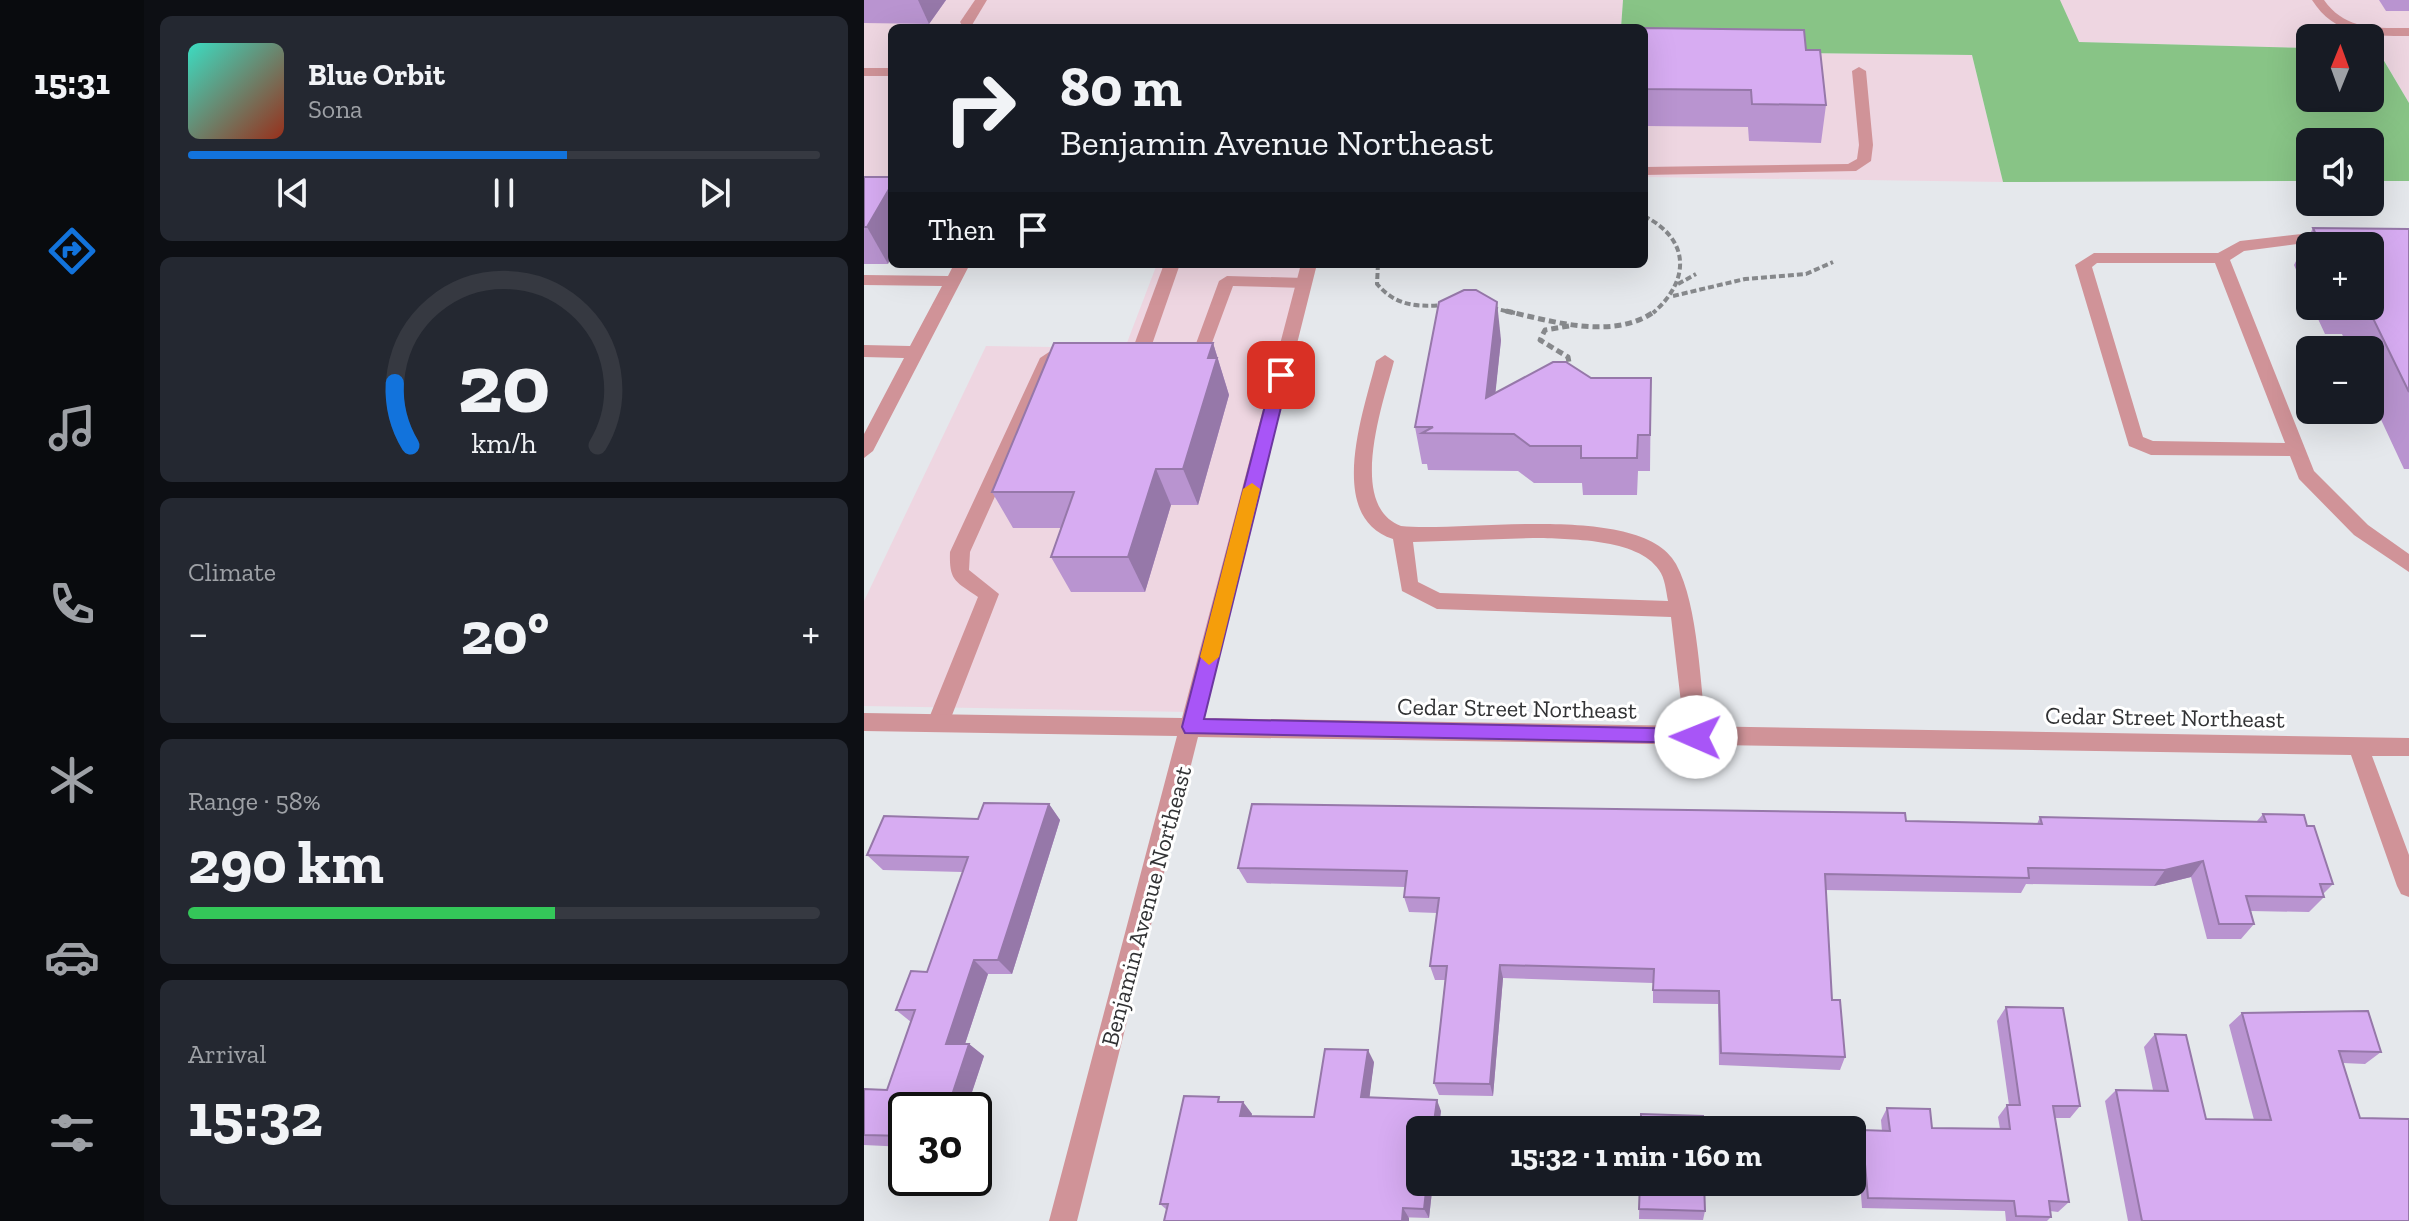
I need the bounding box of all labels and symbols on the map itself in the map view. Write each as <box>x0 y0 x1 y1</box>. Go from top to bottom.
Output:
north arrow <box>2296 24 2384 112</box>
pin <box>1247 341 1315 409</box>
street label: Cedar Street Northeast <box>1397 691 1637 725</box>
position arrow <box>1654 695 1738 779</box>
street label: Cedar Street Northeast <box>2045 700 2285 734</box>
street label: Benjamin Avenue Northeast <box>1095 763 1197 1049</box>
speed limit sign: 30 <box>888 1092 992 1196</box>

